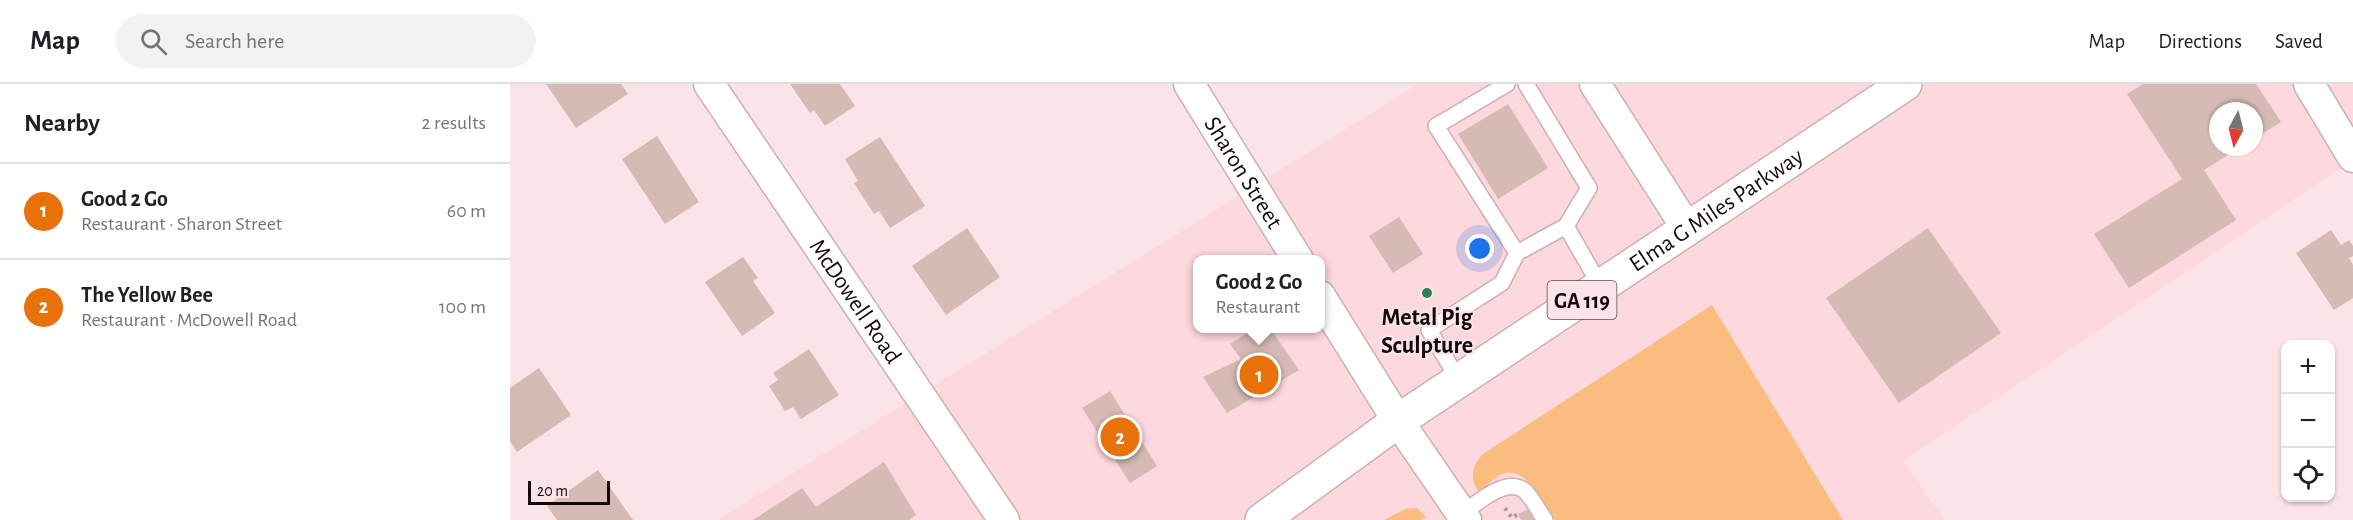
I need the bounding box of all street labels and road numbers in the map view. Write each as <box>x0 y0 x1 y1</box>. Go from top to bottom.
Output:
street label: Sharon Street <box>1199 113 1287 233</box>
street label: Elma G Miles Parkway <box>1625 144 1808 277</box>
street label: McDowell Road <box>805 235 905 368</box>
road number: GA 119 <box>1548 281 1616 319</box>

